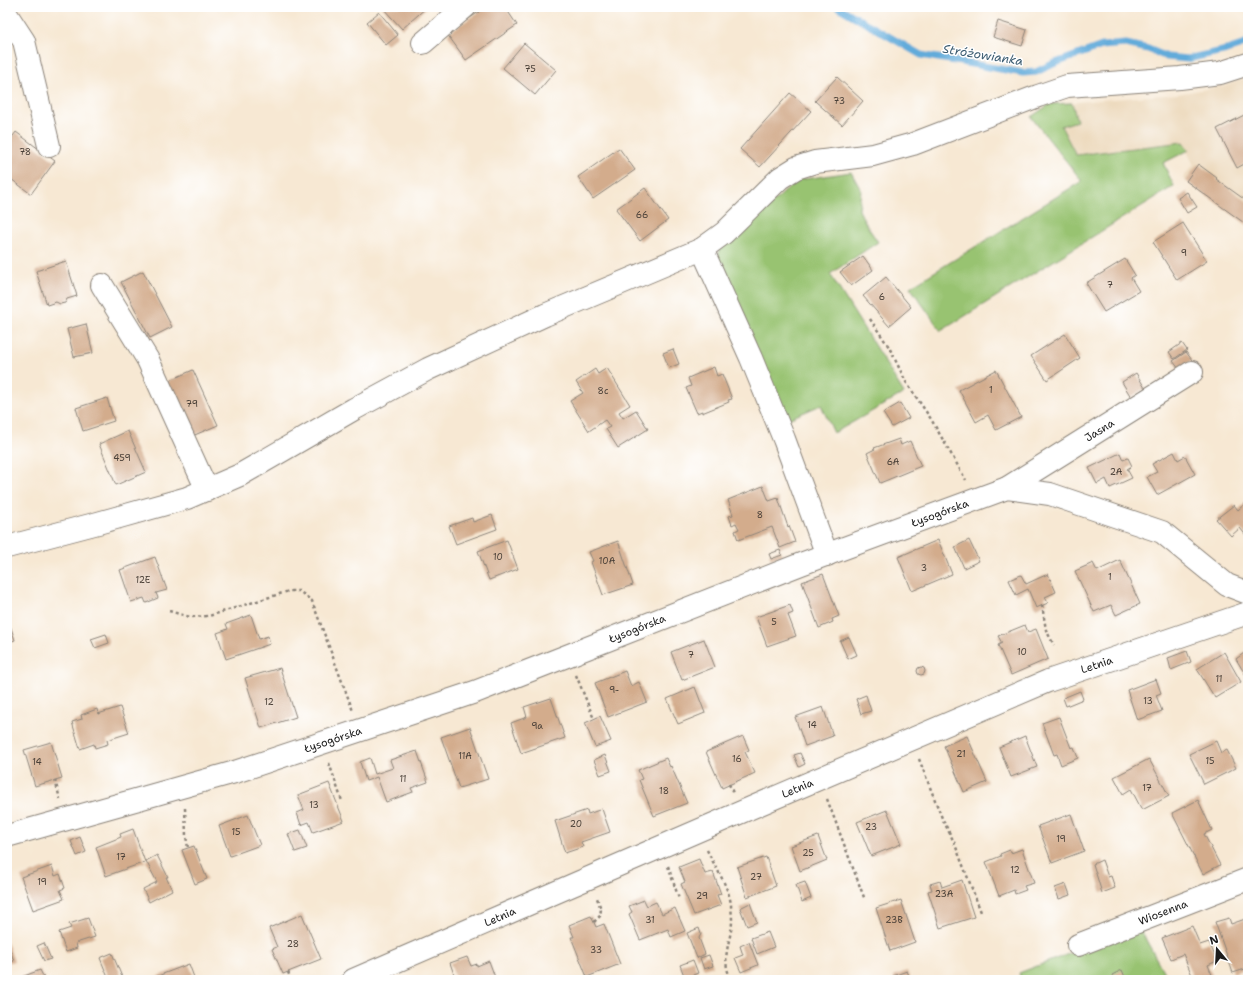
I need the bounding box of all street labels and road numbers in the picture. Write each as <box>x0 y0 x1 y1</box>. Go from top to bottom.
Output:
street label: Jasna <box>1082 415 1117 445</box>
street label: Łysogórska <box>908 495 971 531</box>
street label: Łysogórska <box>606 610 668 647</box>
street label: Letnia <box>1079 652 1115 677</box>
street label: Łysogórska <box>301 723 364 756</box>
street label: Letnia <box>779 775 816 801</box>
street label: Wiosenna <box>1136 896 1190 928</box>
street label: Letnia <box>482 903 518 930</box>

